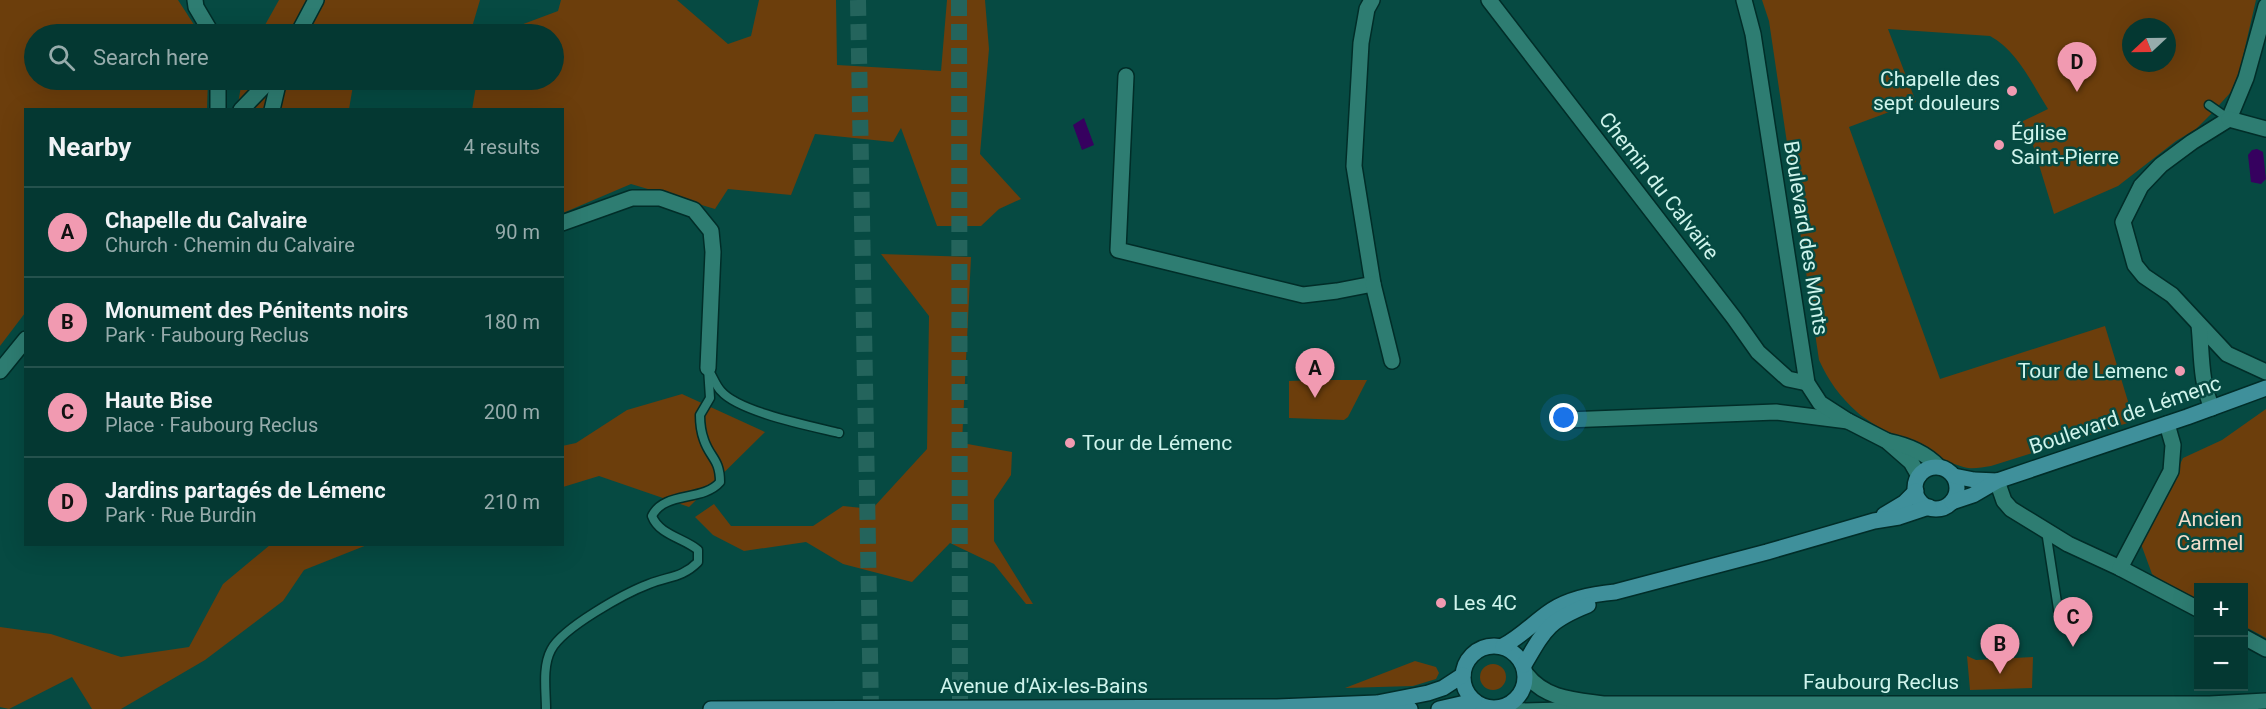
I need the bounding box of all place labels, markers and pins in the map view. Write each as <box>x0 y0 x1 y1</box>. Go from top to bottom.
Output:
pin: D <box>2058 42 2096 92</box>
place label: Chapelle des sept douleurs <box>1873 67 2000 115</box>
marker: Chapelle des sept douleurs <box>2005 84 2019 98</box>
place label: Église Saint-Pierre <box>2011 121 2119 169</box>
marker: Église Saint-Pierre <box>1992 138 2006 152</box>
pin: A <box>1296 348 1334 398</box>
place label: Tour de Lemenc <box>2018 359 2168 383</box>
marker: Tour de Lemenc <box>2173 364 2187 378</box>
place label: Tour de Lémenc <box>1082 431 1232 455</box>
marker: Tour de Lémenc <box>1063 436 1077 450</box>
place label: Les 4C <box>1453 591 1517 615</box>
marker: Les 4C <box>1434 596 1448 610</box>
pin: C <box>2054 598 2092 647</box>
pin: B <box>1980 624 2020 674</box>

